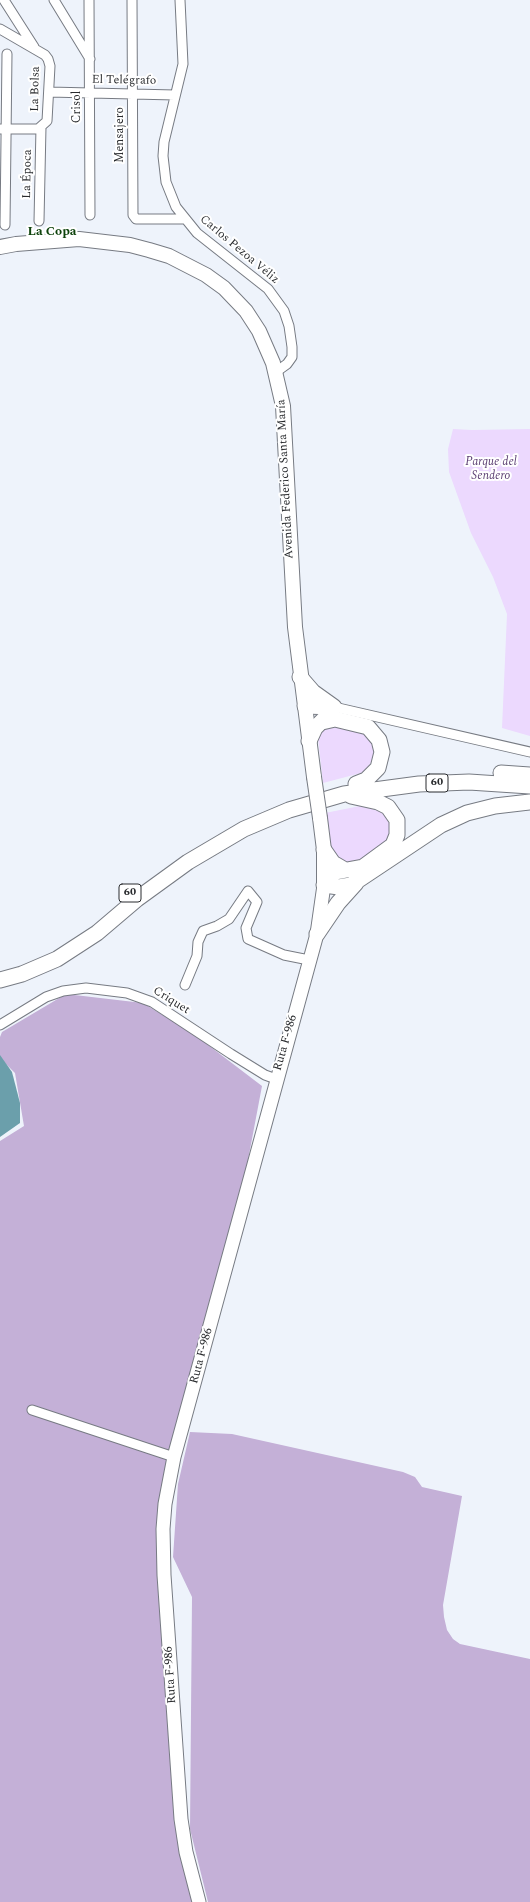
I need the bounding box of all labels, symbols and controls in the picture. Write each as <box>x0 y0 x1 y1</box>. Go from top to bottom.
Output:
street label: La Bolsa <box>28 66 44 112</box>
street label: El Telégrafo <box>92 73 156 89</box>
street label: Crisol <box>71 91 85 123</box>
street label: Mensajero <box>114 107 128 163</box>
street label: La Época <box>20 149 36 199</box>
street label: Carlos Pezoa Véliz <box>196 213 282 287</box>
district label: La Copa <box>27 224 77 240</box>
street label: Avenida Federico Santa María <box>275 399 297 559</box>
park label: Parque del Sendero <box>465 456 517 484</box>
road number: 60 <box>426 774 448 792</box>
road number: 60 <box>119 884 141 902</box>
street label: Criquet <box>150 984 192 1018</box>
street label: Ruta F-986 <box>271 1013 301 1073</box>
street label: Ruta F-986 <box>188 1326 216 1386</box>
street label: Ruta F-986 <box>162 1646 180 1704</box>

